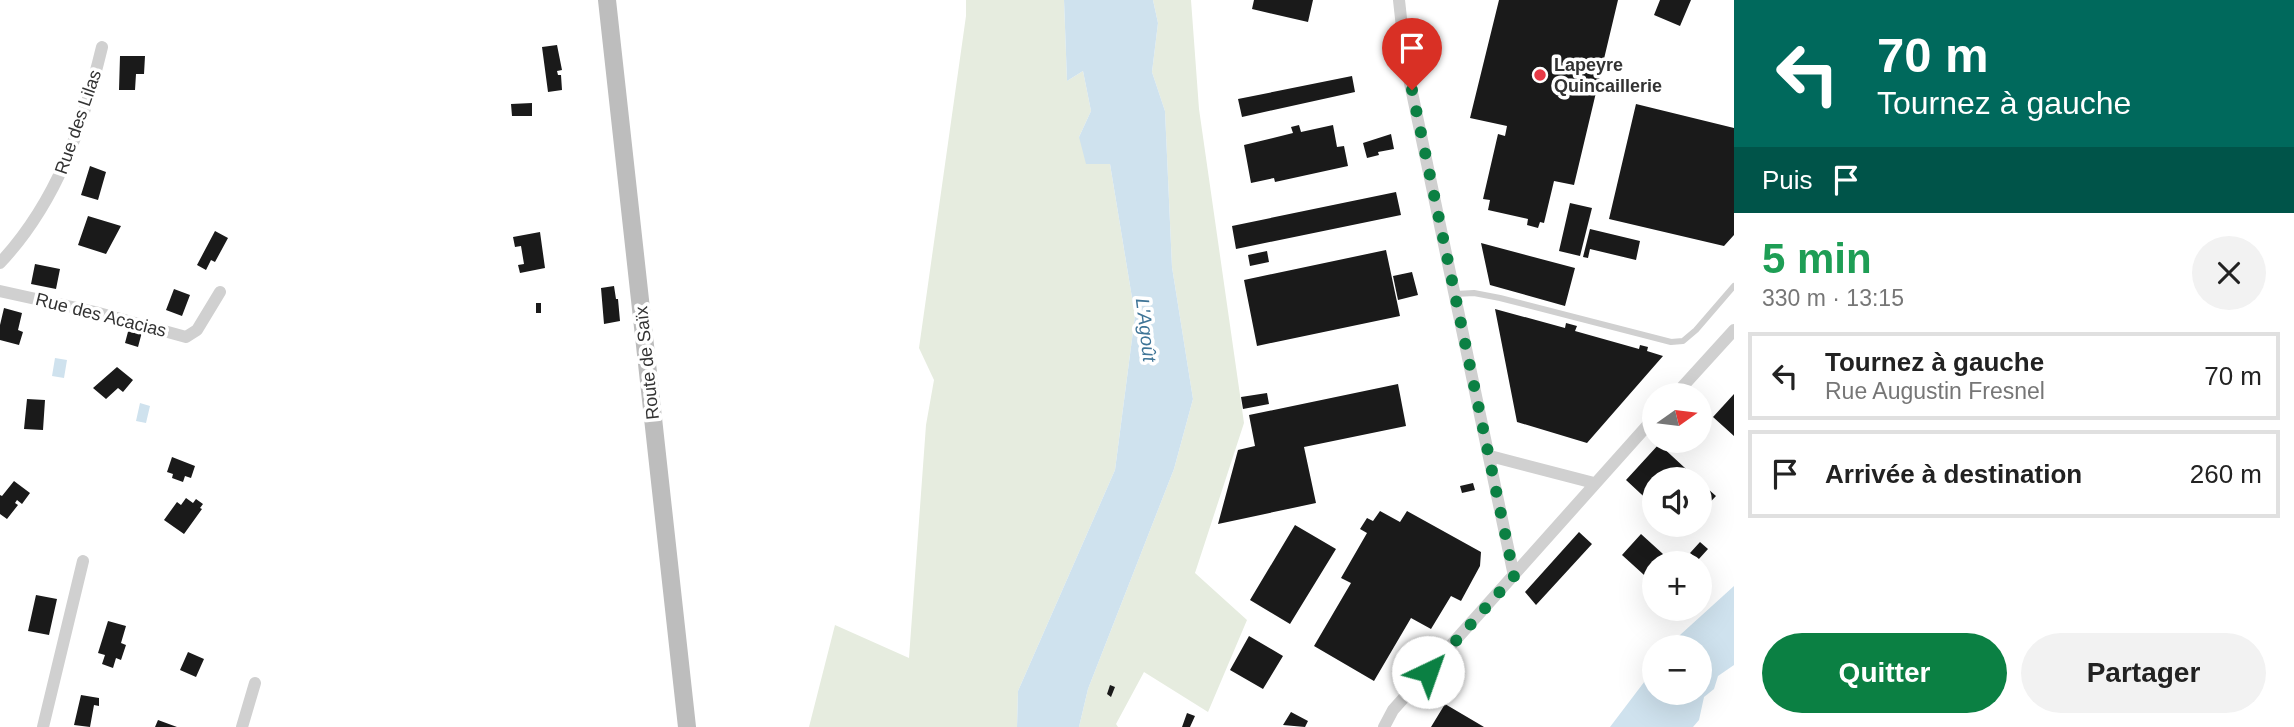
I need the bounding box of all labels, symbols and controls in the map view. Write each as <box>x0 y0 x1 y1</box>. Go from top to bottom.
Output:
pin <box>1382 18 1442 90</box>
icon: left <box>1762 28 1853 119</box>
text: 70 m <box>1877 28 1989 82</box>
icon: arrive <box>1393 29 1431 67</box>
place label: Lapeyre Quincaillerie <box>1554 55 1662 96</box>
street label: Rue des Lilas <box>51 67 105 177</box>
marker: Lapeyre Quincaillerie <box>1532 67 1548 83</box>
text: Tournez à gauche <box>1877 85 2131 121</box>
icon: arrive <box>1827 161 1865 199</box>
text: Puis <box>1762 165 1813 195</box>
text: 5 min <box>1762 235 1872 282</box>
button: close <box>2192 236 2266 310</box>
text: 330 m · 13:15 <box>1762 285 1904 311</box>
street label: Rue des Acacias <box>34 289 168 341</box>
water label: L'Agoût <box>1132 297 1160 364</box>
street label: Route de Saïx <box>631 305 663 421</box>
text: Tournez à gauche <box>1825 347 2044 377</box>
icon: left <box>1766 357 1804 395</box>
text: 70 m <box>2204 361 2262 391</box>
text: Rue Augustin Fresnel <box>1825 378 2045 404</box>
north arrow <box>1642 383 1712 453</box>
map controls <box>1642 383 1712 705</box>
icon: arrive <box>1766 455 1804 493</box>
text: Arrivée à destination <box>1825 459 2082 489</box>
text: 260 m <box>2190 459 2262 489</box>
button: sound <box>1642 467 1712 537</box>
button: + <box>1642 551 1712 621</box>
button: Quitter <box>1762 633 2007 713</box>
button: Partager <box>2021 633 2266 713</box>
position arrow <box>1391 635 1465 709</box>
button: − <box>1642 635 1712 705</box>

